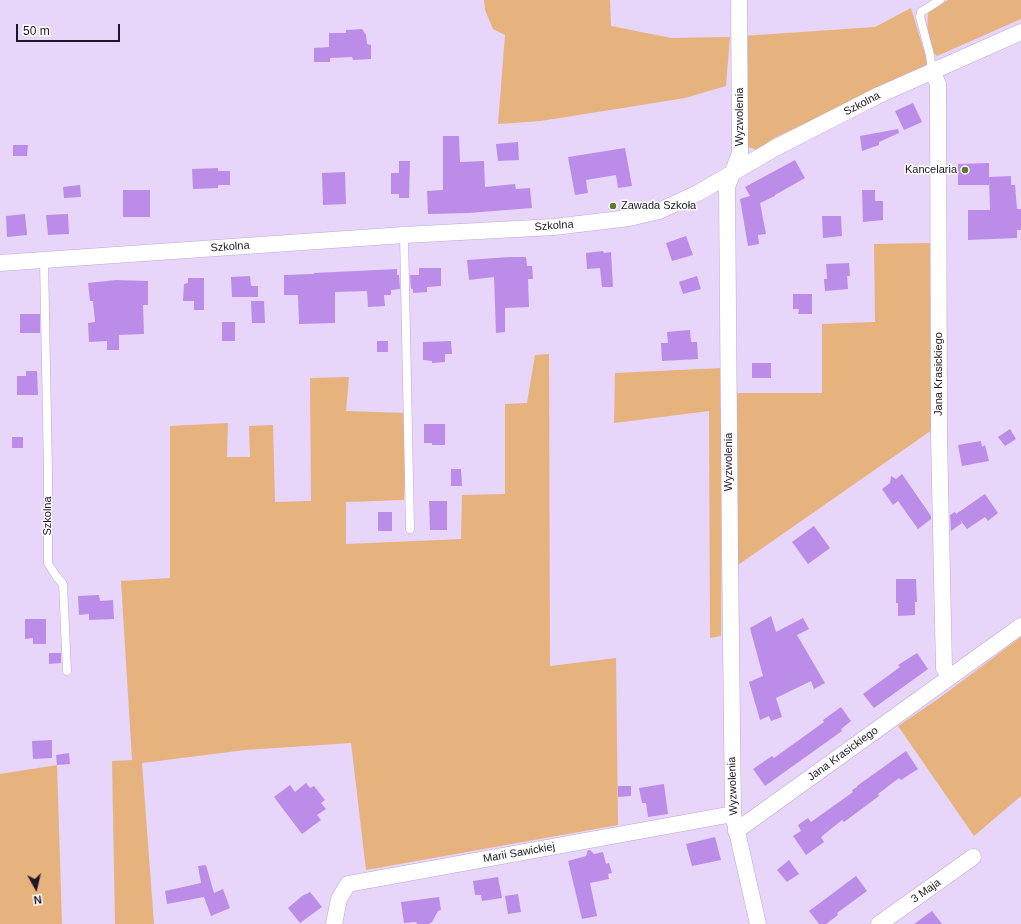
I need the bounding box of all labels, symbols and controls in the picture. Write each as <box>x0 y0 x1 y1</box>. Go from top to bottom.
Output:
scale bar <box>18 16 122 42</box>
text: 50 m <box>23 24 50 38</box>
street label: Wyzwolenia <box>733 88 747 146</box>
street label: Szkolna <box>842 89 882 119</box>
place label: Kancelaria <box>905 163 957 177</box>
marker: Kancelaria <box>960 165 970 175</box>
place label: Zawada Szkoła <box>621 199 696 213</box>
marker: Zawada Szkoła <box>608 201 618 211</box>
street label: Szkolna <box>534 218 574 234</box>
street label: Szkolna <box>210 239 250 255</box>
street label: Jana Krasickiego <box>932 332 946 416</box>
street label: Wyzwolenia <box>722 433 736 491</box>
street label: Szkolna <box>41 496 55 536</box>
street label: Jana Krasickiego <box>805 724 881 784</box>
street label: Wyzwolenia <box>725 756 741 816</box>
street label: Marii Sawickiej <box>482 840 556 866</box>
north arrow <box>16 868 56 908</box>
street label: 3 Maja <box>909 876 943 906</box>
text: N <box>33 893 42 906</box>

